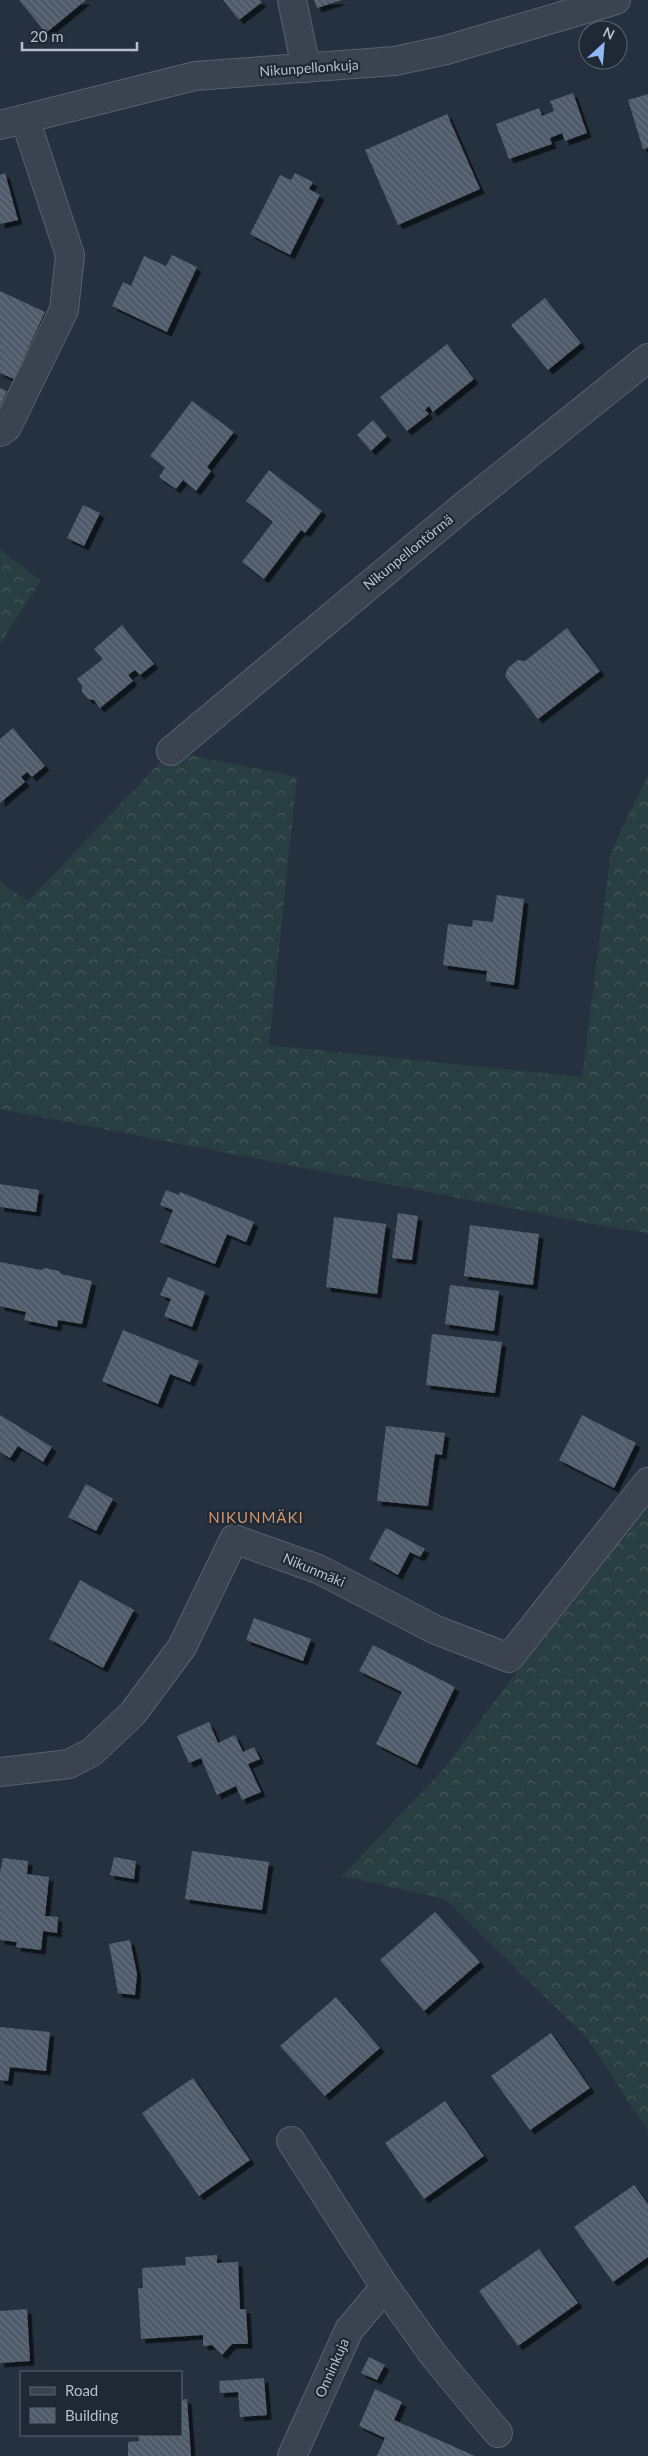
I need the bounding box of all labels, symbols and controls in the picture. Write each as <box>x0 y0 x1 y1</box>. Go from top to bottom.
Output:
scale bar <box>22 20 138 52</box>
north arrow <box>578 20 628 70</box>
text: N <box>600 23 617 43</box>
text: 20 m <box>30 27 64 45</box>
street label: Nikunpellonkuja <box>259 56 359 79</box>
street label: Nikunpellontörmä <box>359 510 456 593</box>
district label: NIKUNMÄKI <box>208 1508 304 1526</box>
street label: Nikunmäki <box>281 1549 348 1590</box>
street label: Onninkuja <box>311 2335 352 2400</box>
legend <box>20 2371 182 2436</box>
text: Road <box>65 2381 98 2399</box>
text: Building <box>65 2406 118 2424</box>

